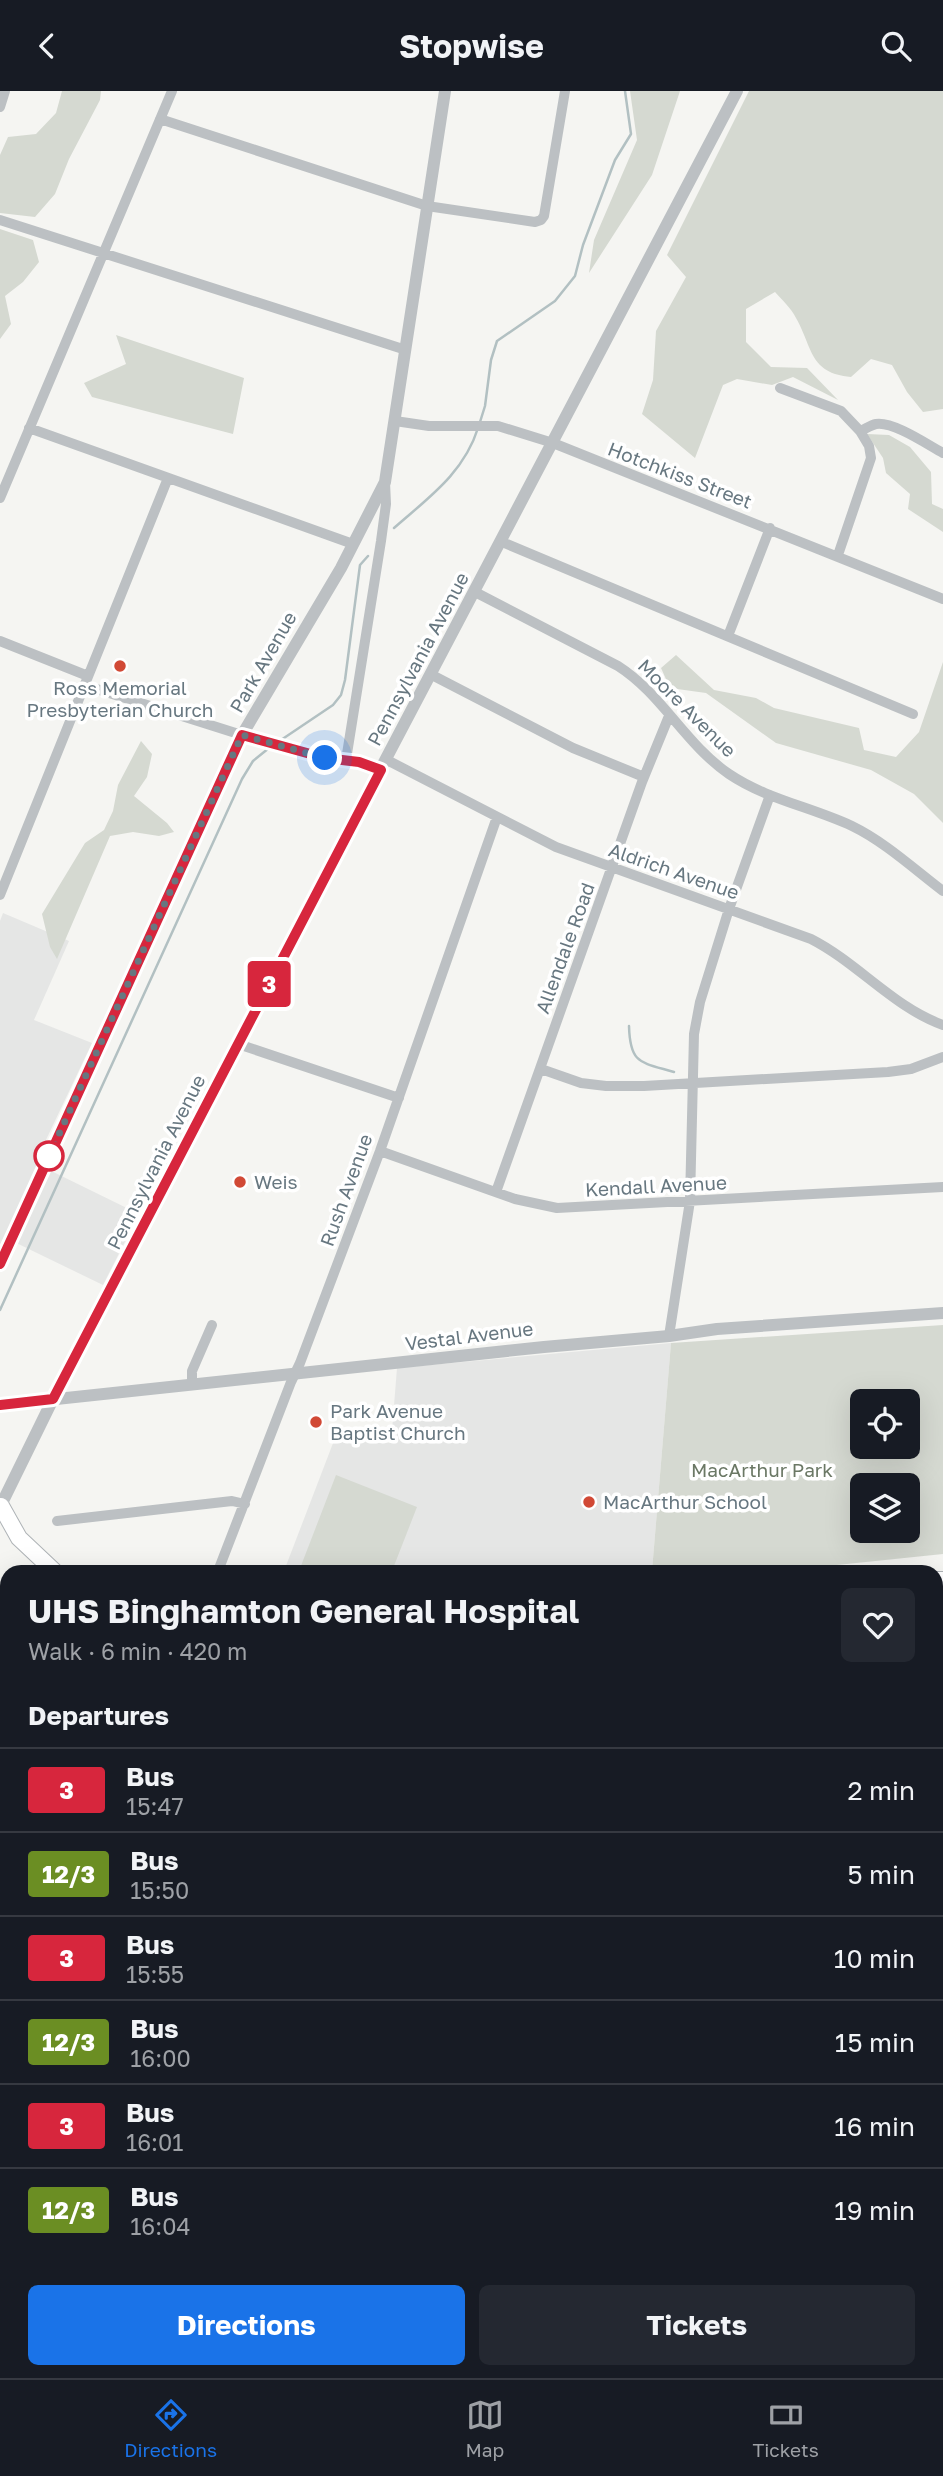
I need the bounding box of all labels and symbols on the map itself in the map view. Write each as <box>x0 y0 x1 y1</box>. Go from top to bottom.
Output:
street label: Hotchkiss Street <box>605 436 755 513</box>
street label: Pennsylvania Avenue <box>362 568 473 749</box>
street label: Park Avenue <box>224 607 301 716</box>
street label: Moore Avenue <box>634 654 741 761</box>
marker: Ross Memorial Presbyterian Church <box>112 658 128 674</box>
place label: Ross Memorial Presbyterian Church <box>27 676 213 721</box>
your location <box>307 740 342 775</box>
street label: Aldrich Avenue <box>606 837 742 904</box>
street label: Allendale Road <box>530 879 599 1016</box>
line badge: 3 <box>246 961 292 1007</box>
street label: Pennsylvania Avenue <box>101 1070 210 1253</box>
street label: Rush Avenue <box>315 1131 376 1249</box>
unlabelled marker <box>34 1141 64 1171</box>
place label: Weis <box>254 1170 298 1193</box>
street label: Kendall Avenue <box>585 1170 727 1201</box>
marker: Weis <box>232 1174 248 1190</box>
street label: Vestal Avenue <box>404 1316 534 1355</box>
place label: Park Avenue Baptist Church <box>330 1399 466 1444</box>
marker: Park Avenue Baptist Church <box>308 1414 324 1430</box>
park label: MacArthur Park <box>691 1458 833 1481</box>
place label: MacArthur School <box>603 1490 767 1513</box>
marker: MacArthur School <box>581 1494 597 1510</box>

